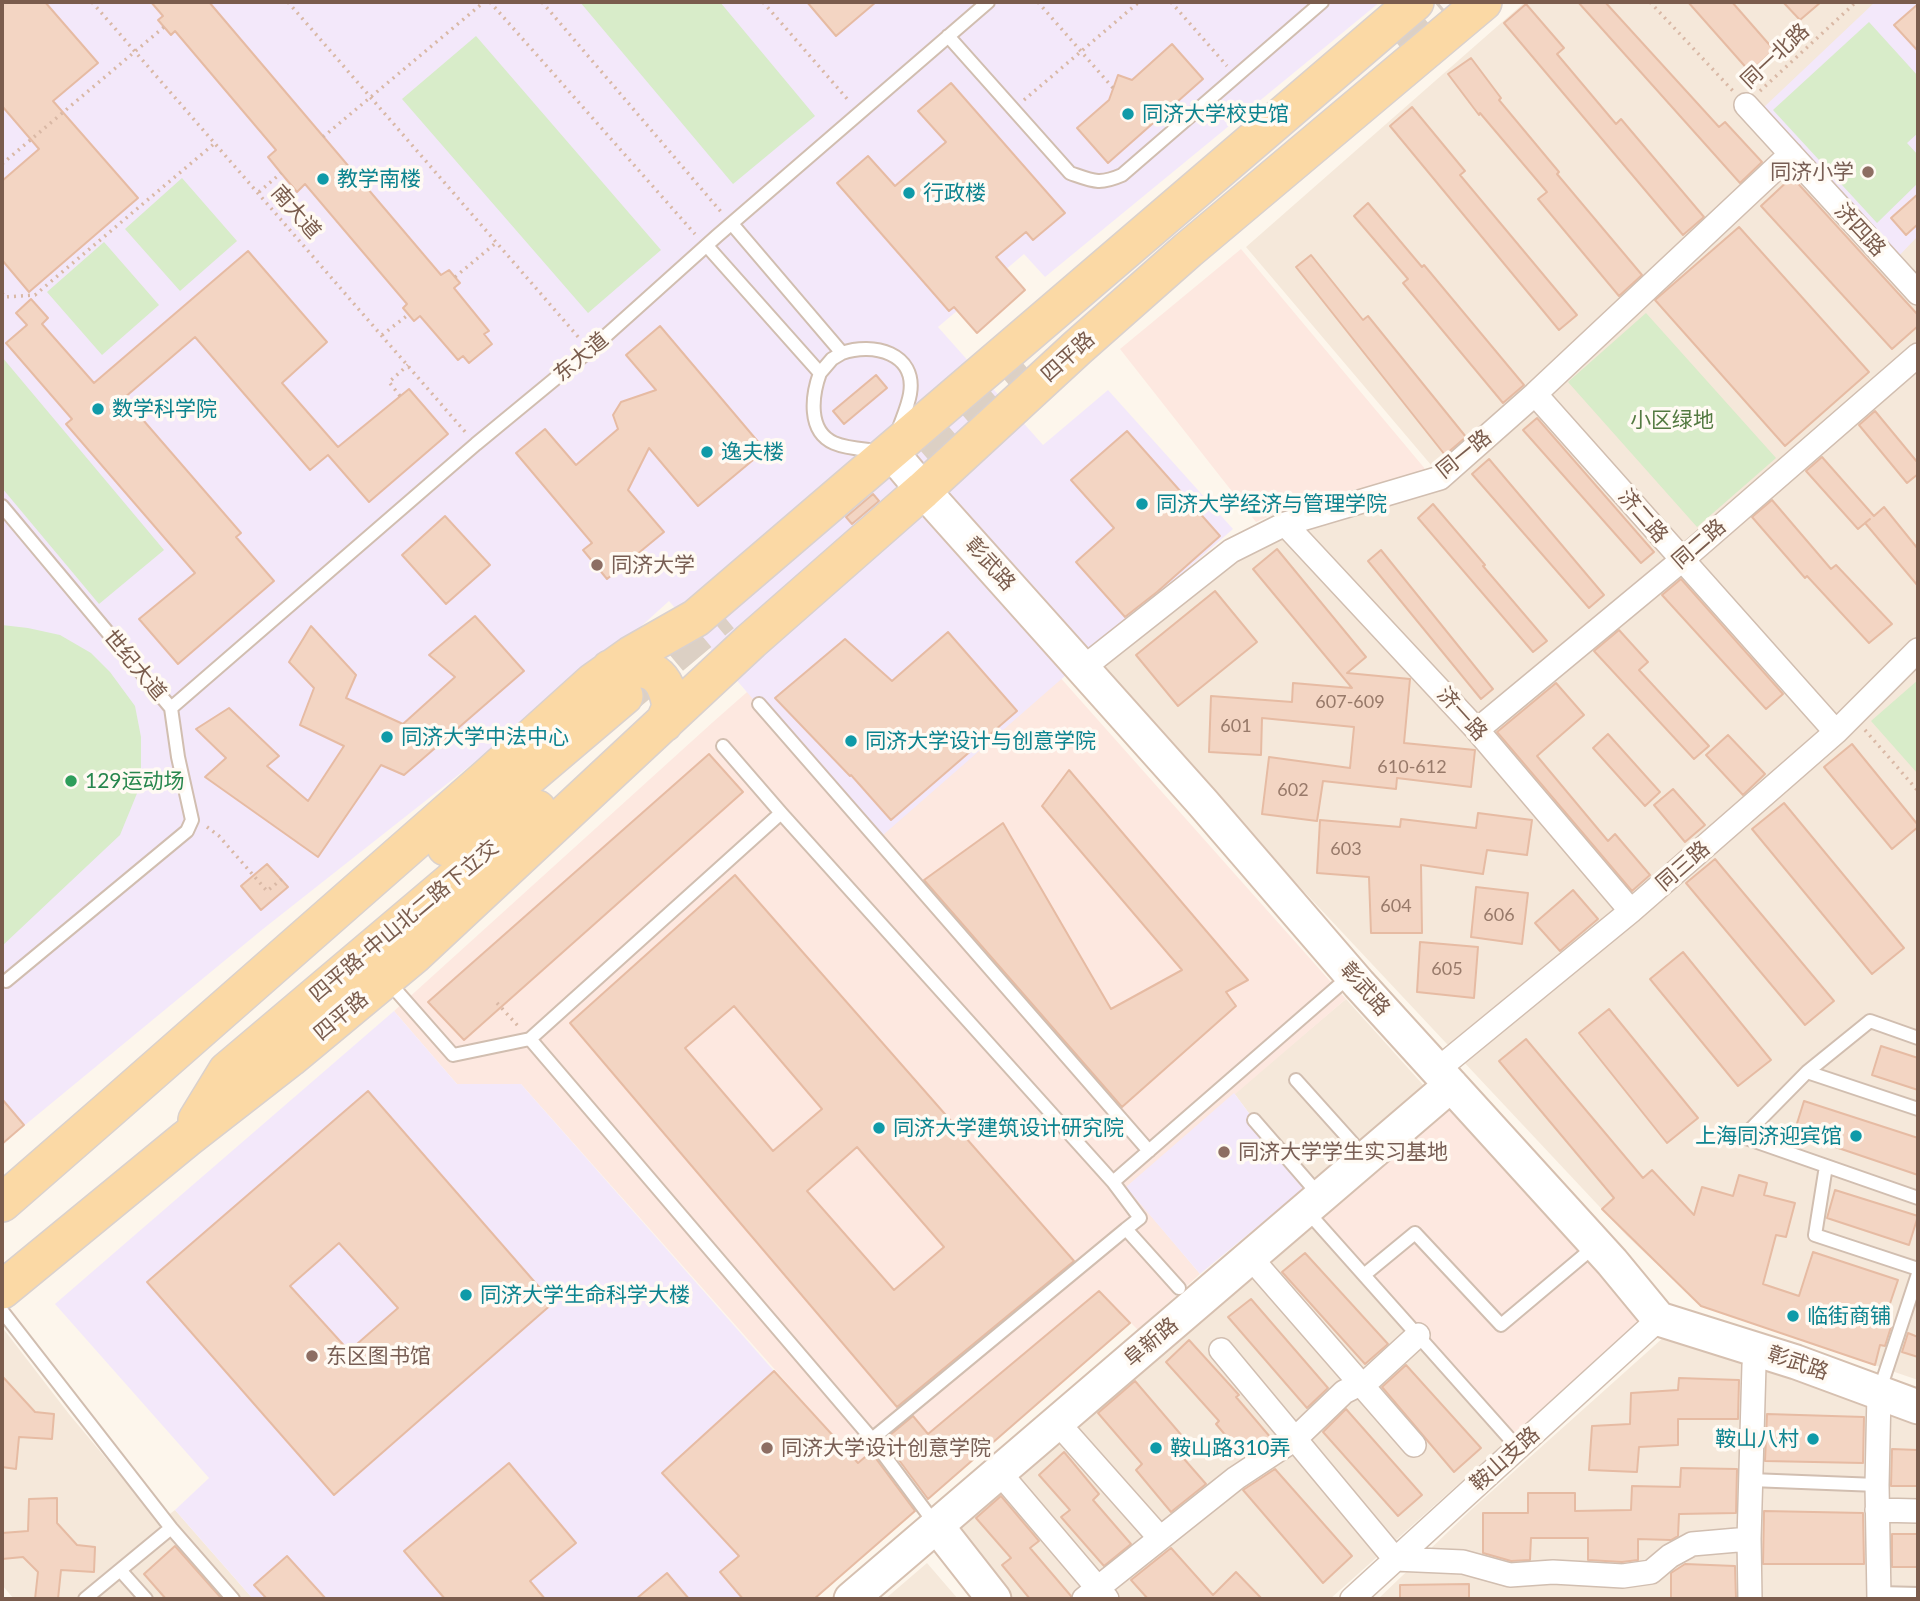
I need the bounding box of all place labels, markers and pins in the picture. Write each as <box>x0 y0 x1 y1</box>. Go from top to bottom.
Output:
place label: 同济大学校史馆 <box>1142 101 1289 127</box>
marker: 同济大学校史馆 <box>1120 106 1136 122</box>
place label: 同济小学 <box>1770 159 1854 185</box>
marker: 同济小学 <box>1860 164 1876 180</box>
place label: 教学南楼 <box>337 166 421 192</box>
marker: 教学南楼 <box>315 171 331 187</box>
place label: 行政楼 <box>923 180 986 206</box>
marker: 行政楼 <box>901 185 917 201</box>
place label: 数学科学院 <box>112 396 217 422</box>
marker: 数学科学院 <box>90 401 106 417</box>
place label: 逸夫楼 <box>721 439 784 465</box>
marker: 逸夫楼 <box>699 444 715 460</box>
place label: 同济大学经济与管理学院 <box>1156 491 1387 517</box>
marker: 同济大学经济与管理学院 <box>1134 496 1150 512</box>
place label: 同济大学 <box>611 552 695 578</box>
marker: 同济大学 <box>589 557 605 573</box>
place label: 同济大学中法中心 <box>401 724 569 750</box>
place label: 同济大学设计与创意学院 <box>865 728 1096 754</box>
marker: 同济大学中法中心 <box>379 729 395 745</box>
marker: 同济大学设计与创意学院 <box>843 733 859 749</box>
place label: 129运动场 <box>85 768 185 794</box>
marker: 129运动场 <box>63 773 79 789</box>
place label: 同济大学建筑设计研究院 <box>893 1115 1124 1141</box>
marker: 同济大学建筑设计研究院 <box>871 1120 887 1136</box>
place label: 上海同济迎宾馆 <box>1695 1123 1842 1149</box>
marker: 上海同济迎宾馆 <box>1848 1128 1864 1144</box>
place label: 同济大学学生实习基地 <box>1238 1139 1448 1165</box>
marker: 同济大学学生实习基地 <box>1216 1144 1232 1160</box>
place label: 同济大学生命科学大楼 <box>480 1282 690 1308</box>
marker: 同济大学生命科学大楼 <box>458 1287 474 1303</box>
place label: 临街商铺 <box>1807 1303 1891 1329</box>
marker: 临街商铺 <box>1785 1308 1801 1324</box>
place label: 东区图书馆 <box>326 1343 431 1369</box>
marker: 东区图书馆 <box>304 1348 320 1364</box>
place label: 鞍山八村 <box>1715 1426 1799 1452</box>
marker: 鞍山八村 <box>1805 1431 1821 1447</box>
place label: 同济大学设计创意学院 <box>781 1435 991 1461</box>
place label: 鞍山路310弄 <box>1170 1435 1291 1461</box>
marker: 同济大学设计创意学院 <box>759 1440 775 1456</box>
marker: 鞍山路310弄 <box>1148 1440 1164 1456</box>

